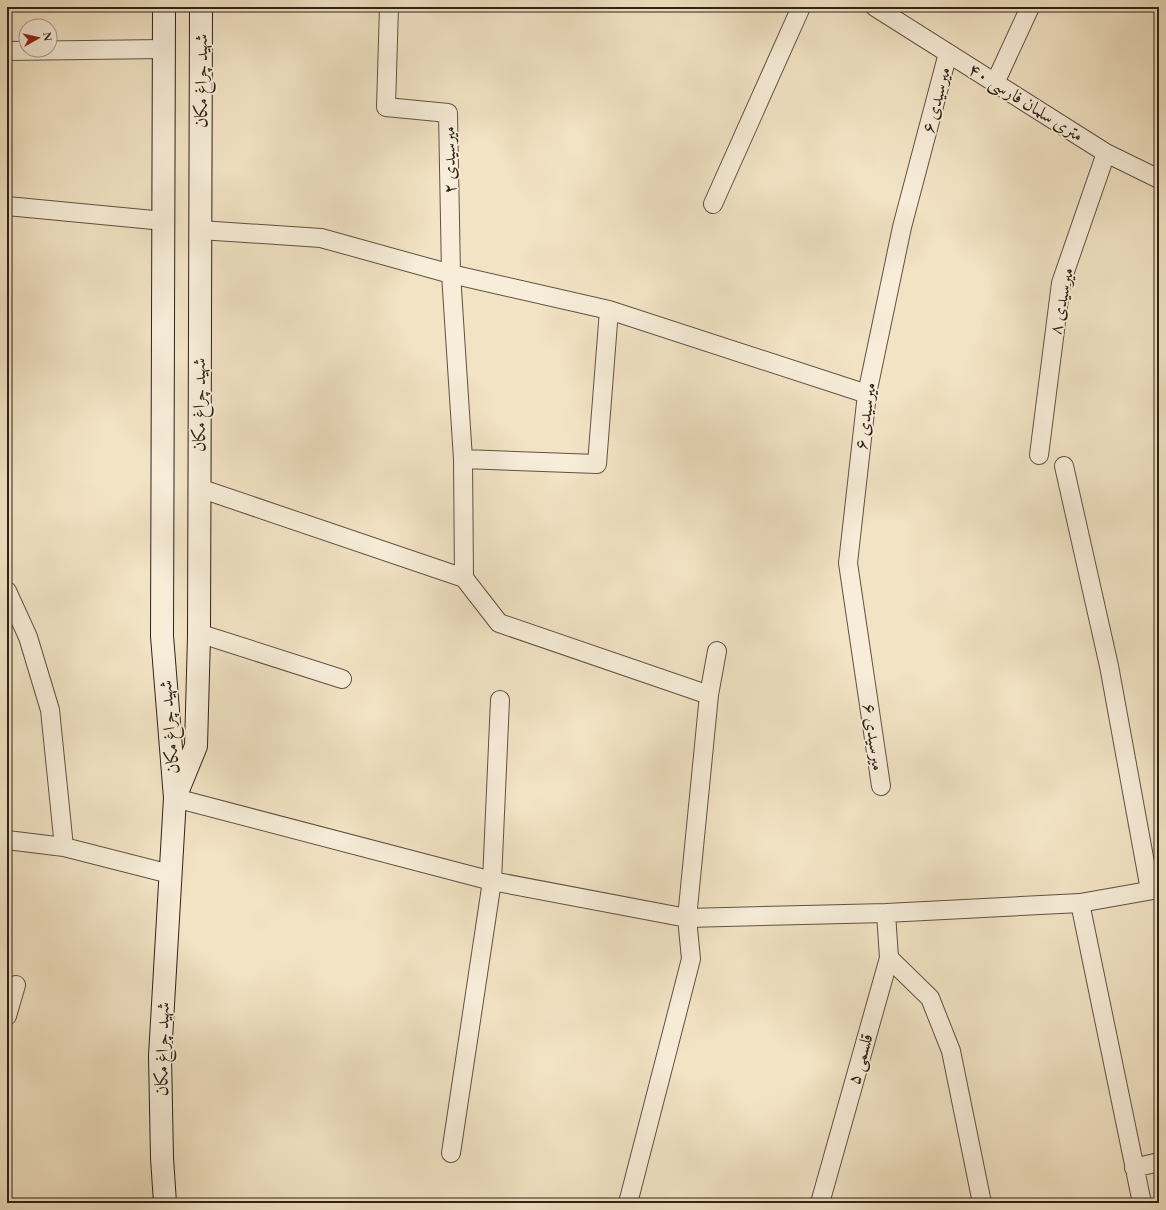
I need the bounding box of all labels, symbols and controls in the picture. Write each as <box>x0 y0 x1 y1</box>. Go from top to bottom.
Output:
north arrow <box>18 18 58 58</box>
text: N <box>40 31 55 42</box>
street label: شهید چراغ مکان <box>189 34 216 128</box>
street label: ۴۰ متری سلمان فارسی <box>963 57 1088 148</box>
street label: میرسیدی ۶ <box>916 64 955 136</box>
street label: میرسیدی ۲ <box>436 126 461 194</box>
street label: میرسیدی ۸ <box>1043 265 1078 336</box>
street label: شهید چراغ مکان <box>187 358 214 452</box>
street label: میرسیدی ۶ <box>848 381 881 451</box>
street label: شهید چراغ مکان <box>153 679 188 775</box>
street label: میرسیدی ۶ <box>858 702 891 772</box>
street label: شهید چراغ مکان <box>149 1002 178 1096</box>
street label: قلسمی ۵ <box>841 1031 879 1087</box>

